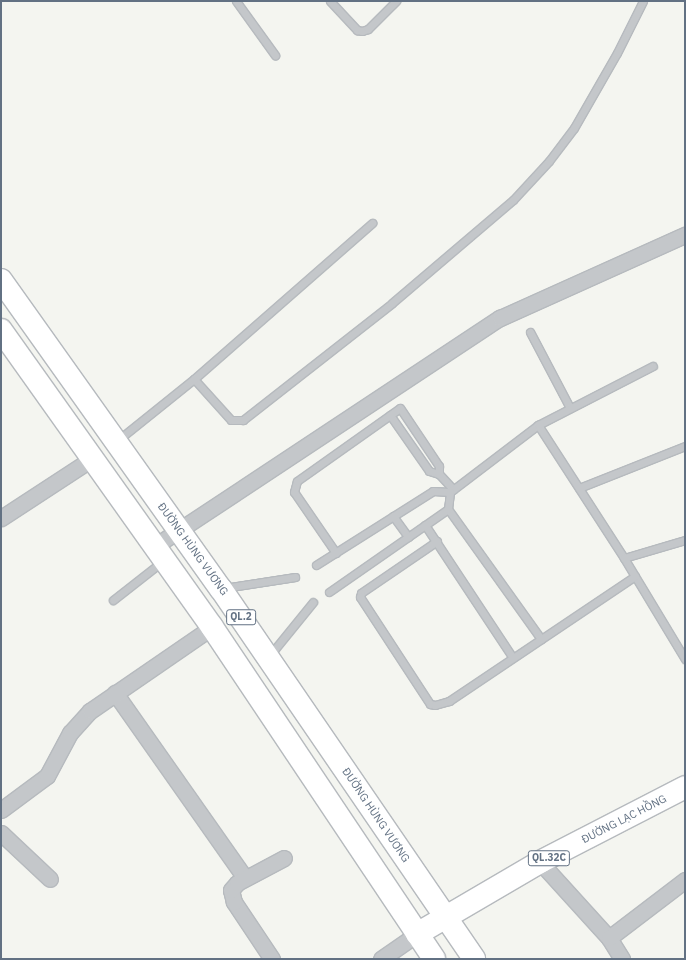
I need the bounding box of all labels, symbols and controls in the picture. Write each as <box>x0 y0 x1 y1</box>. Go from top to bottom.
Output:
street label: ĐƯỜNG HÙNG VƯƠNG <box>155 500 231 598</box>
road number: QL.2 <box>226 609 256 625</box>
street label: ĐƯỜNG HÙNG VƯƠNG <box>339 765 413 865</box>
street label: ĐƯỜNG LẠC HỒNG <box>579 792 669 846</box>
road number: QL.32C <box>527 850 571 866</box>

